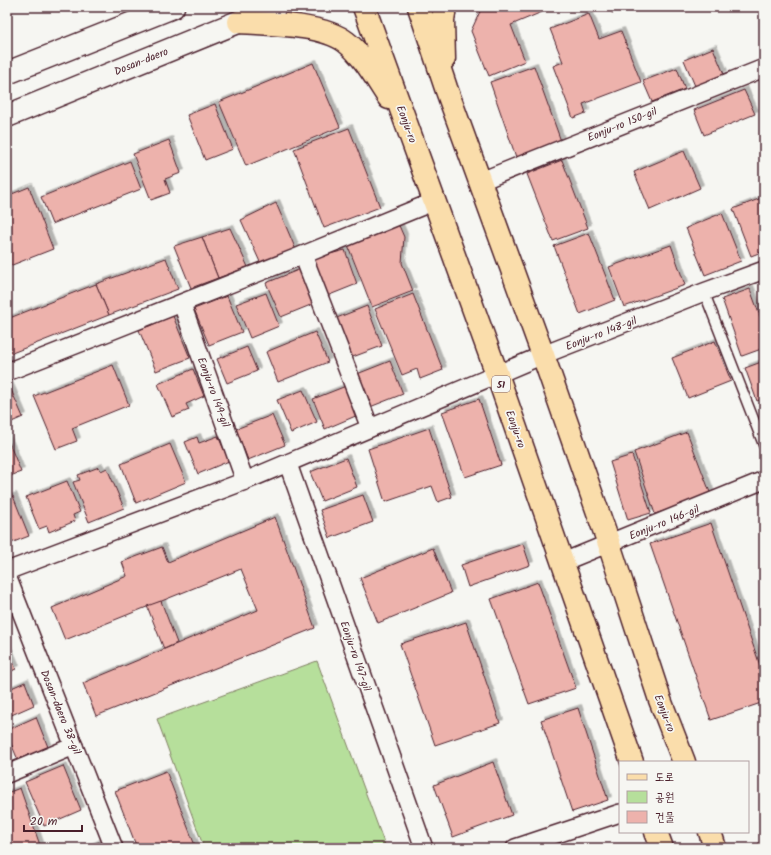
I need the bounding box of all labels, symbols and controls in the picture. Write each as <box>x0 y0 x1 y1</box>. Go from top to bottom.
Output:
street label: Dosan-daero <box>112 43 171 81</box>
street label: Eonju-ro <box>391 103 421 146</box>
street label: Eonju-ro 150-gil <box>585 103 660 147</box>
street label: Eonju-ro 148-gil <box>563 312 640 356</box>
street label: Eonju-ro 149-gil <box>192 355 234 430</box>
road number: 51 <box>492 376 510 392</box>
street label: Eonju-ro <box>500 408 530 451</box>
street label: Eonju-ro 146-gil <box>626 500 703 545</box>
street label: Eonju-ro 147-gil <box>335 619 376 694</box>
street label: Dosan-daero 38-gil <box>35 667 85 758</box>
street label: Eonju-ro <box>649 692 679 735</box>
legend <box>619 761 749 833</box>
text: 도로 <box>655 768 674 787</box>
text: 공원 <box>655 788 674 807</box>
scale bar <box>24 807 82 833</box>
text: 건물 <box>655 808 675 827</box>
text: 20 m <box>30 812 58 831</box>

